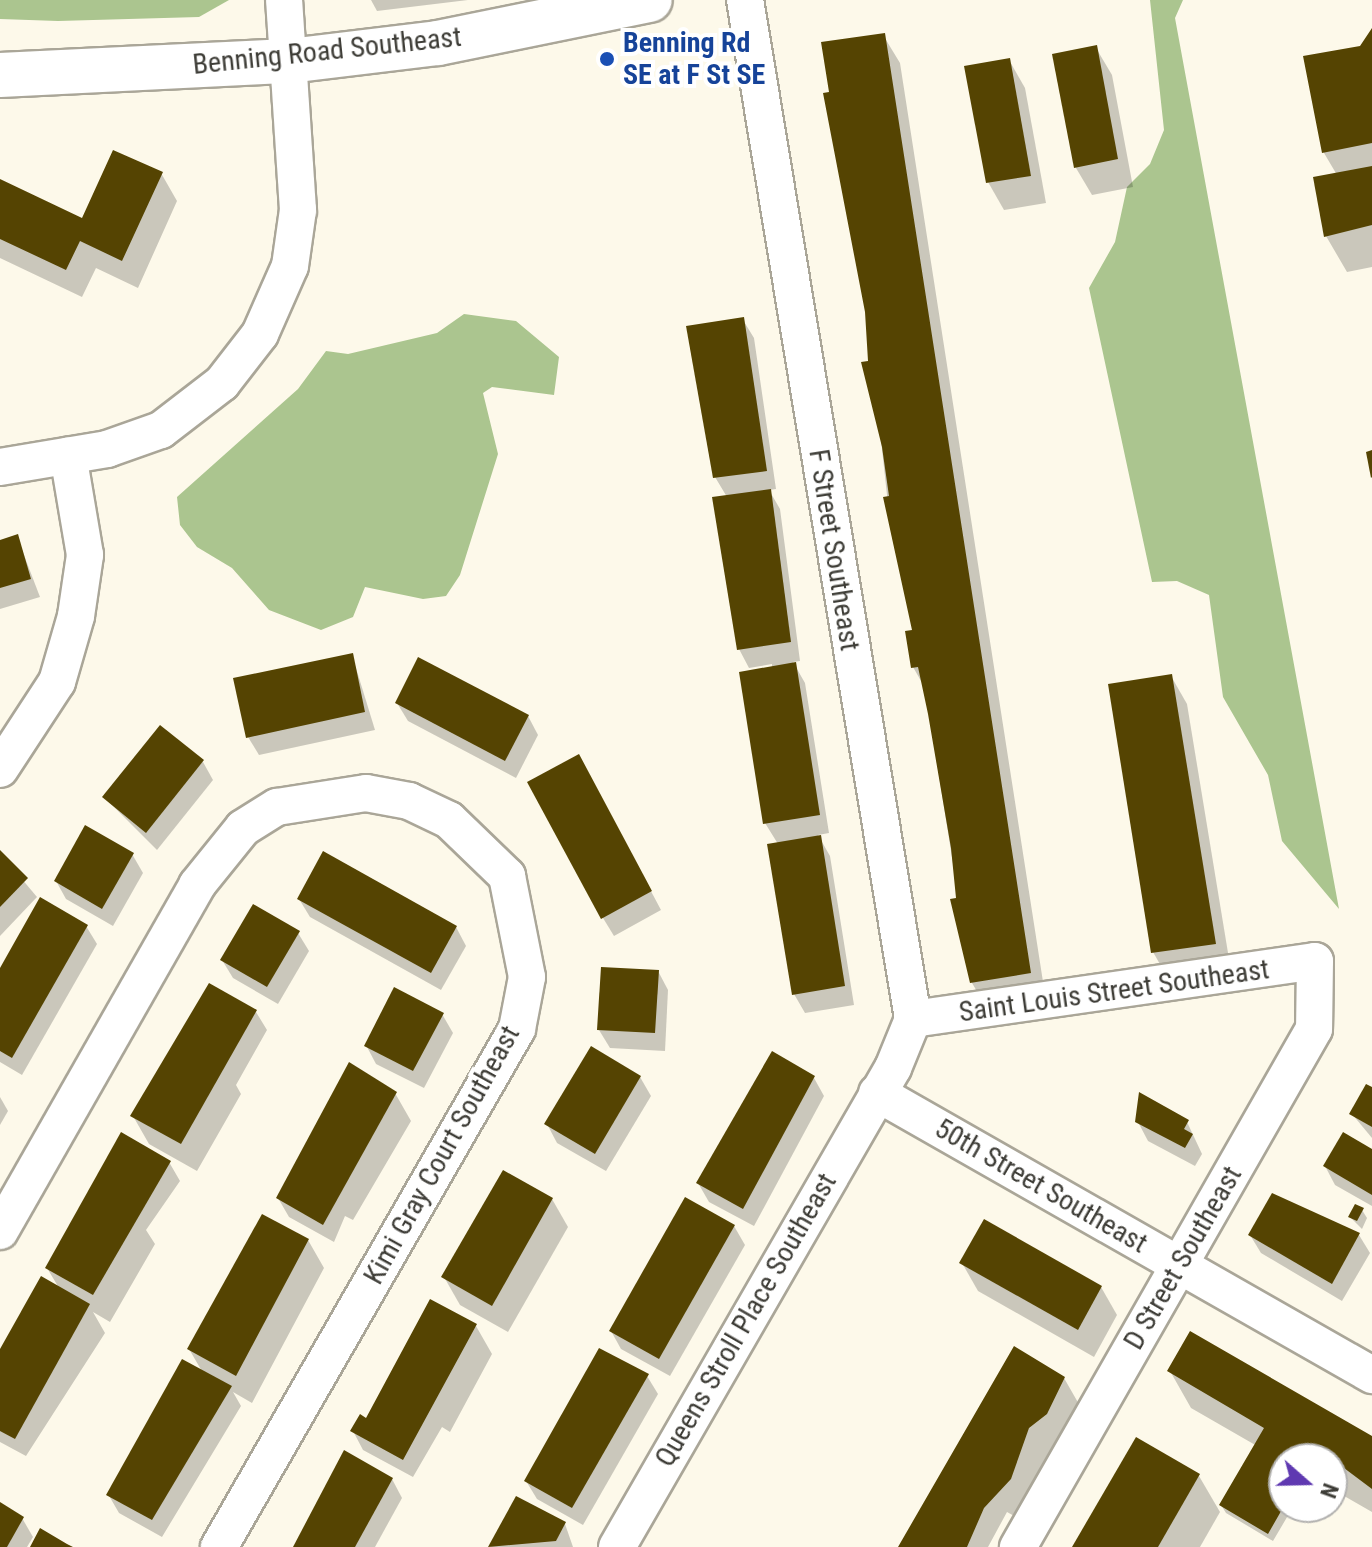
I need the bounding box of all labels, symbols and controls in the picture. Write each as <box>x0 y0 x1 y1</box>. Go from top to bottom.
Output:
street label: Benning Road Southeast <box>191 20 463 82</box>
place label: Benning Rd SE at F St SE <box>623 26 765 92</box>
marker: Benning Rd SE at F St SE <box>598 50 616 68</box>
street label: F Street Southeast <box>801 447 867 653</box>
street label: Saint Louis Street Southeast <box>957 953 1271 1029</box>
street label: Kimi Gray Court Southeast <box>357 1020 527 1290</box>
street label: 50th Street Southeast <box>929 1112 1153 1260</box>
street label: D Street Southeast <box>1117 1160 1249 1356</box>
street label: Queens Stroll Place Southeast <box>648 1167 844 1473</box>
north arrow <box>1268 1443 1348 1523</box>
text: N <box>1315 1480 1343 1501</box>

